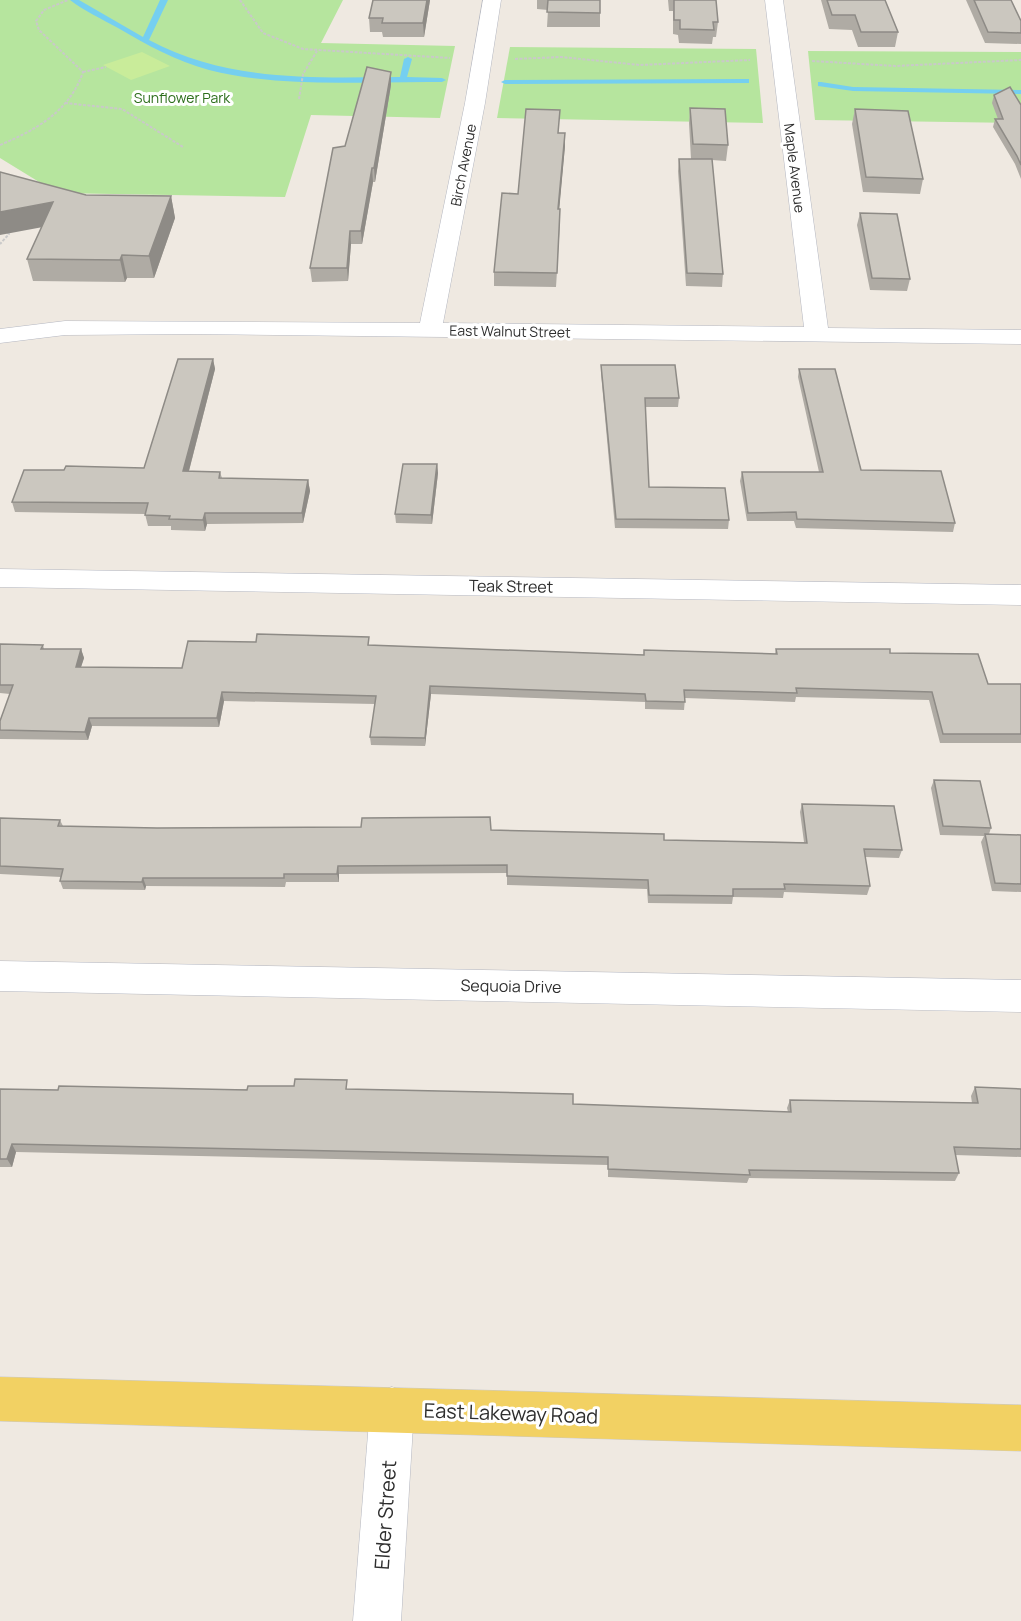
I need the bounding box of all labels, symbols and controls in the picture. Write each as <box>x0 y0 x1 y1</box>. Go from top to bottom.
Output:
park label: Sunflower Park <box>134 88 231 107</box>
street label: Birch Avenue <box>446 122 480 208</box>
street label: Maple Avenue <box>780 122 810 214</box>
street label: East Walnut Street <box>449 320 571 342</box>
street label: Teak Street <box>469 574 553 598</box>
street label: Sequoia Drive <box>460 974 562 998</box>
street label: East Lakeway Road <box>423 1396 599 1430</box>
street label: Elder Street <box>368 1459 402 1571</box>

